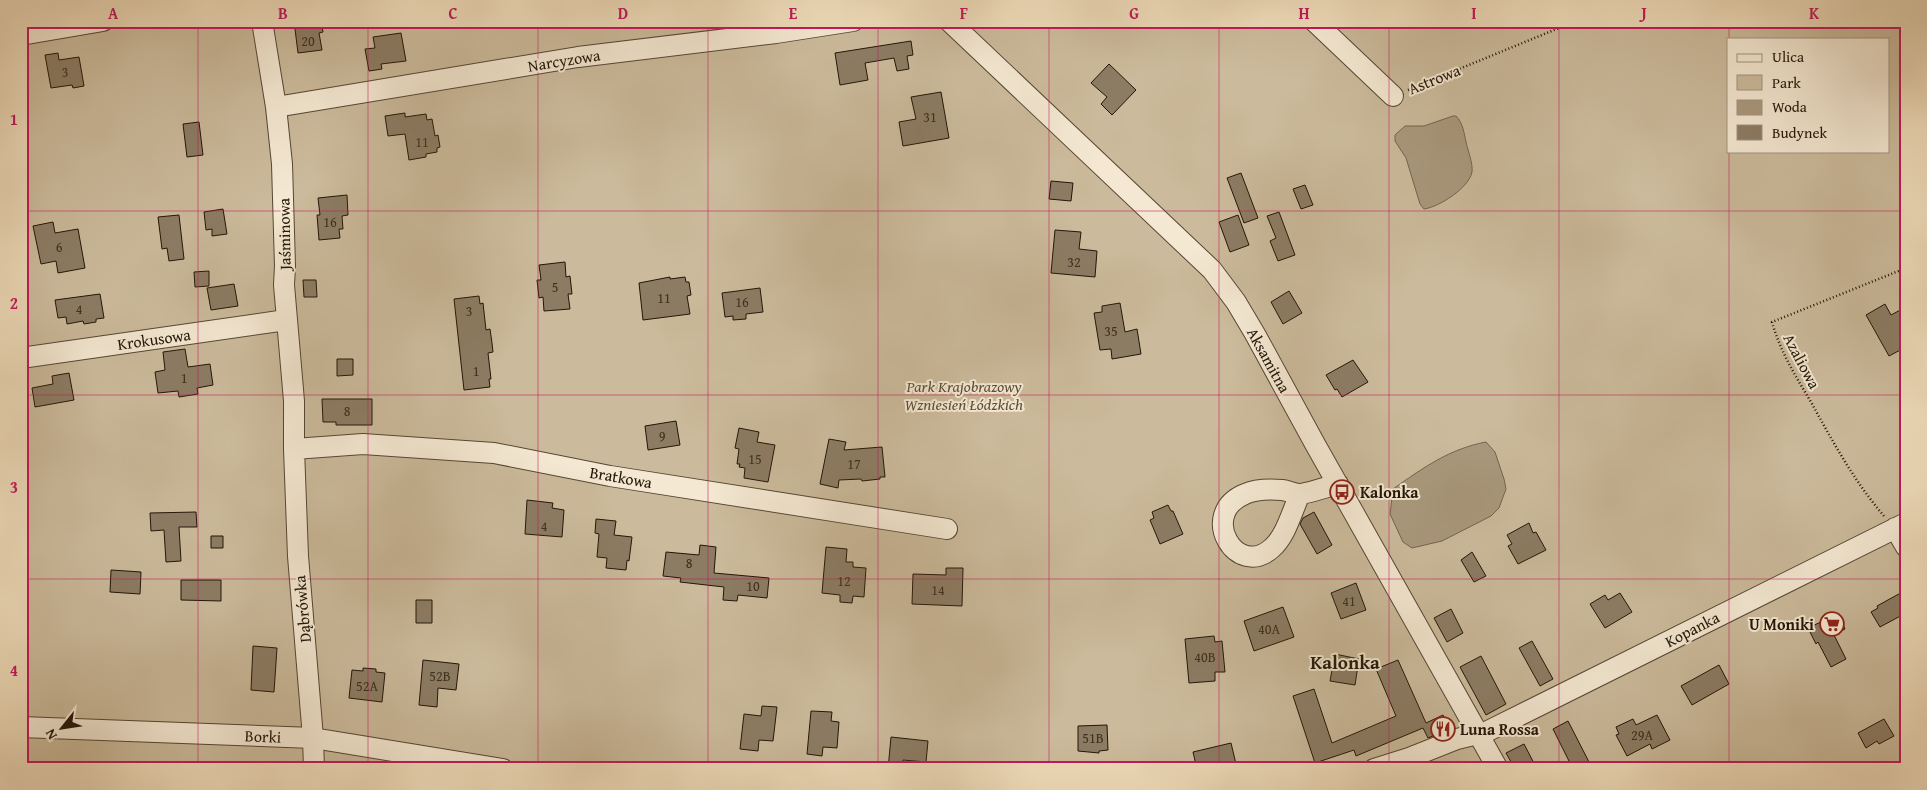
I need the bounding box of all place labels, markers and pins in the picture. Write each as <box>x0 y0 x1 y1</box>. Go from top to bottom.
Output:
bus stop icon: Kalonka <box>1329 479 1355 505</box>
place label: Kalonka <box>1360 480 1419 504</box>
supermarket icon: U Moniki <box>1819 611 1845 637</box>
place label: U Moniki <box>1749 612 1814 636</box>
restaurant icon: Luna Rossa <box>1430 716 1456 742</box>
place label: Luna Rossa <box>1460 717 1540 741</box>

